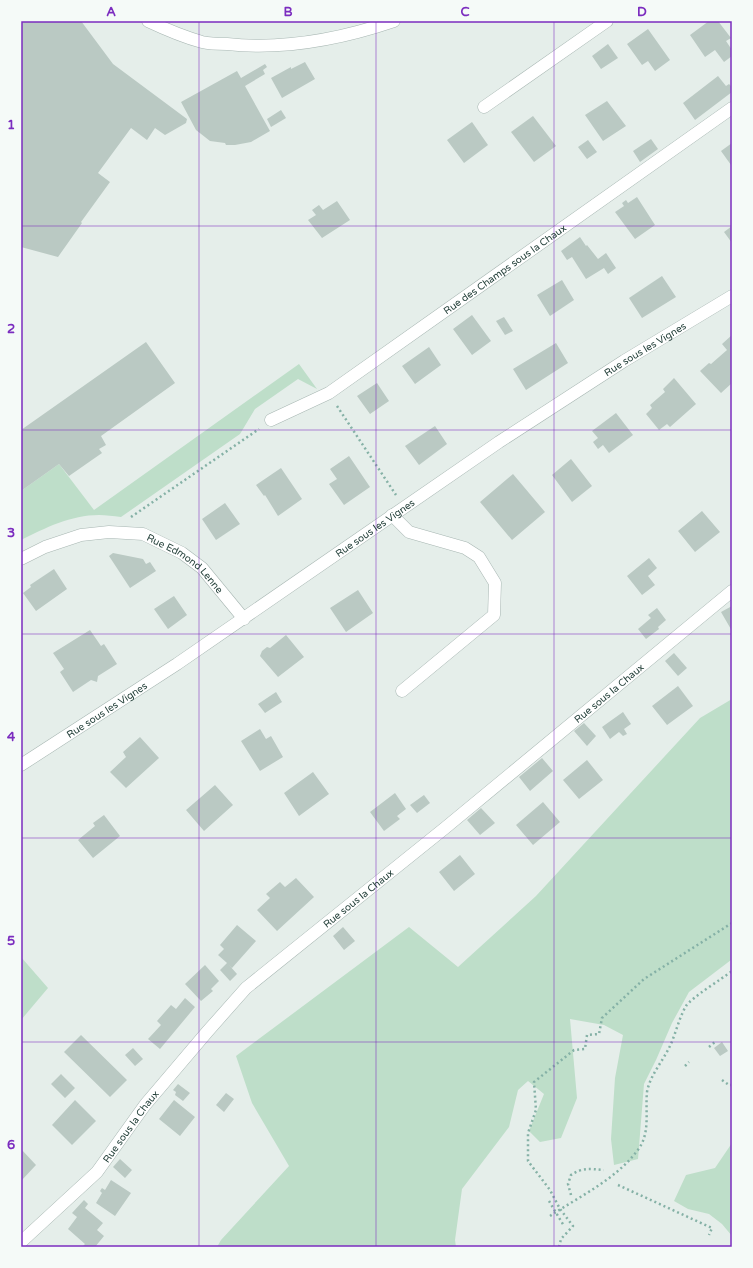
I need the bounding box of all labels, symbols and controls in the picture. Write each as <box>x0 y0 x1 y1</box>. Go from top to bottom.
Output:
text: A <box>106 4 116 20</box>
text: B <box>283 4 293 20</box>
text: C <box>460 4 470 20</box>
text: D <box>637 4 647 20</box>
text: 1 <box>7 117 15 133</box>
street label: Rue des Champs sous la Chaux <box>441 222 569 317</box>
street label: Rue sous les Vignes <box>602 320 689 379</box>
text: 2 <box>7 321 15 337</box>
street label: Rue sous les Vignes <box>333 497 417 560</box>
text: 3 <box>7 525 15 541</box>
street label: Rue Edmond Lenne <box>145 532 225 596</box>
street label: Rue sous la Chaux <box>572 661 647 726</box>
street label: Rue sous les Vignes <box>65 680 150 741</box>
text: 4 <box>7 729 16 745</box>
street label: Rue sous la Chaux <box>321 867 396 931</box>
text: 5 <box>7 933 15 949</box>
street label: Rue sous la Chaux <box>101 1088 162 1165</box>
text: 6 <box>7 1137 15 1153</box>

